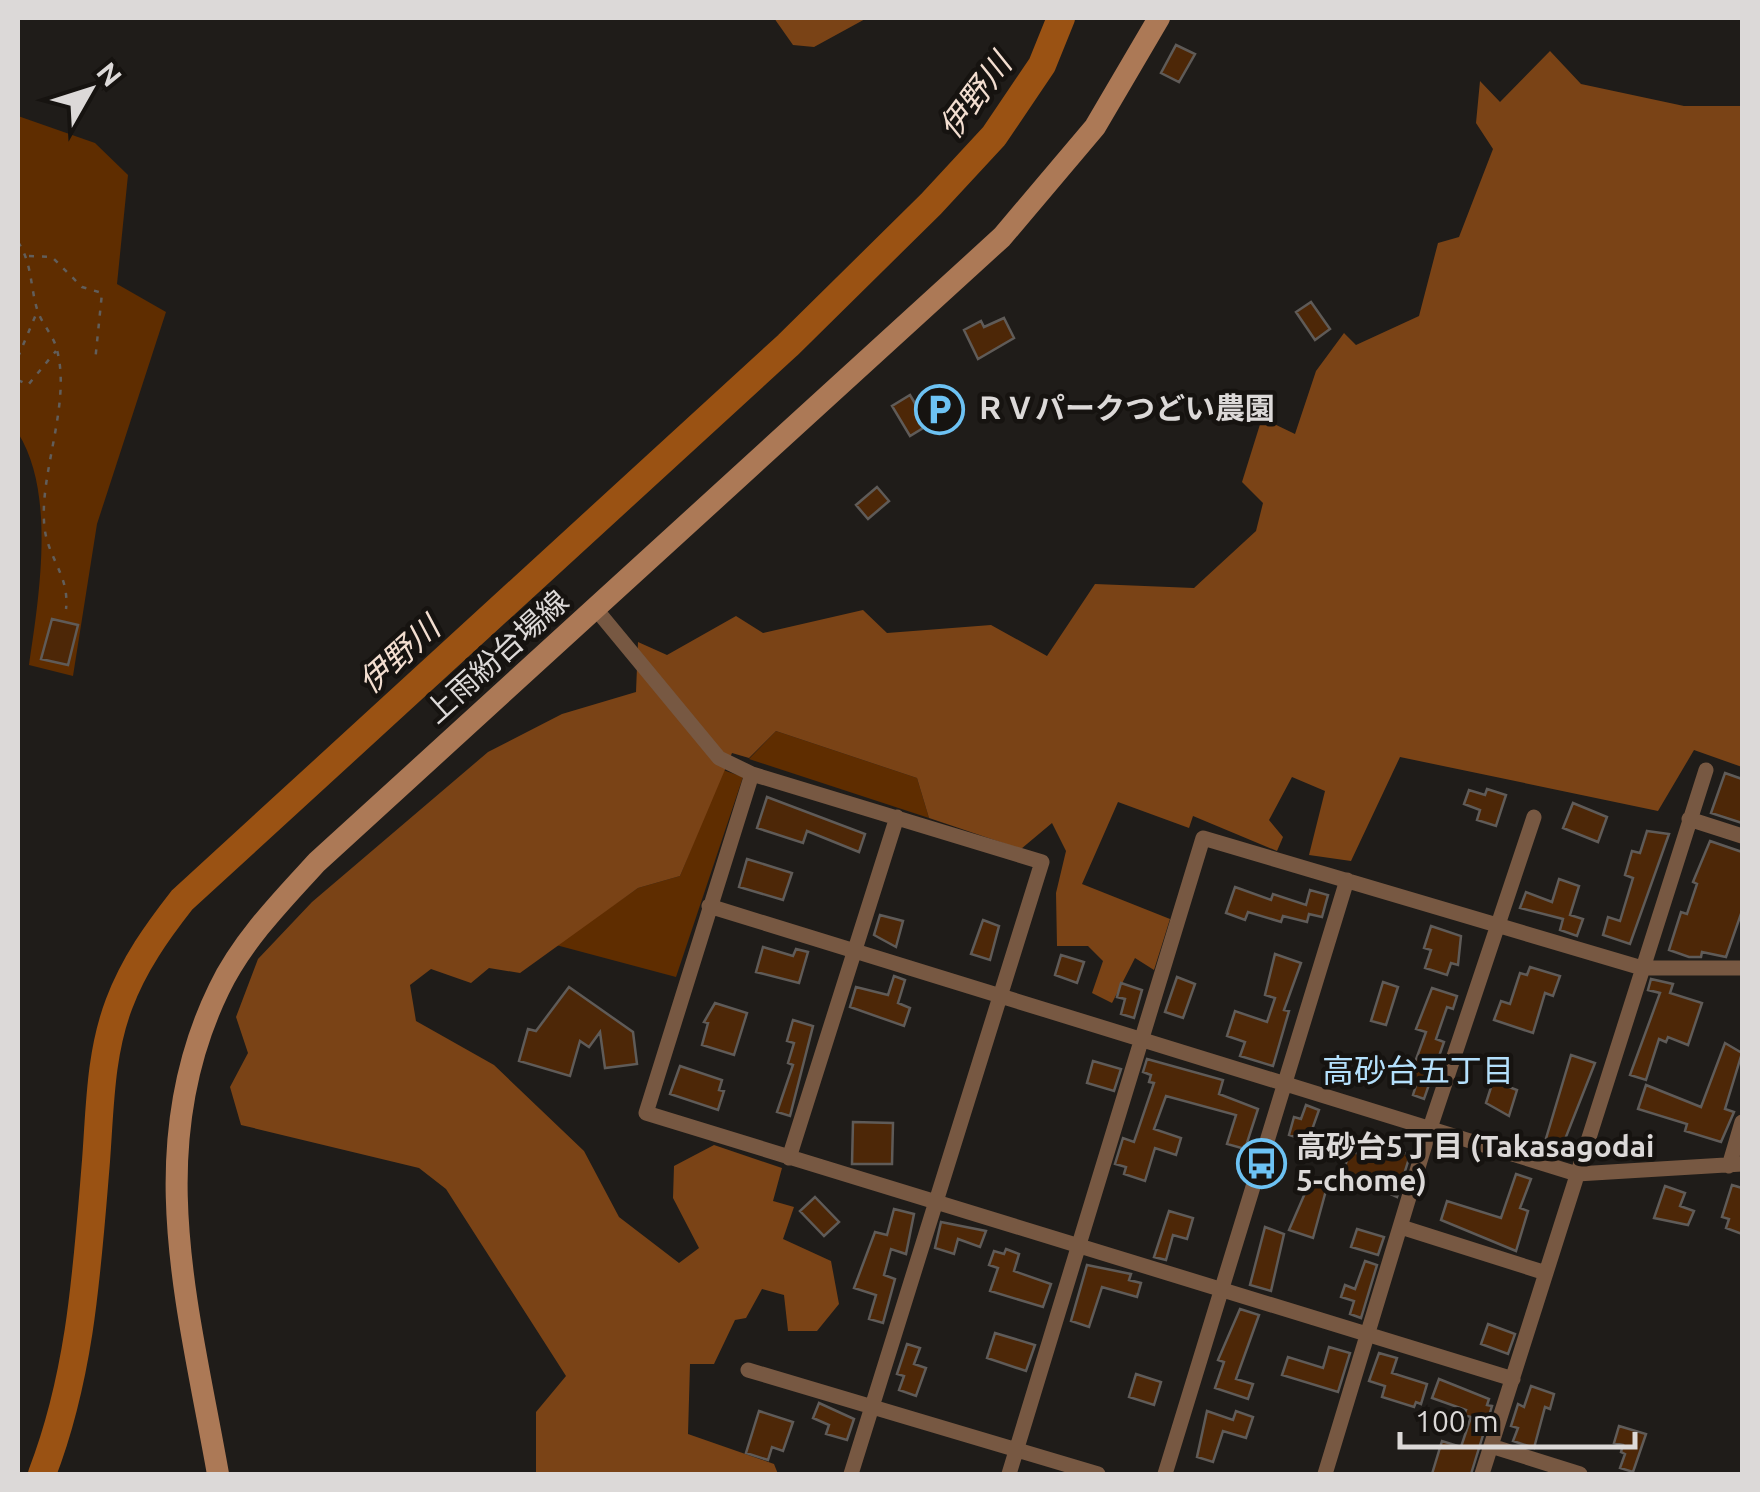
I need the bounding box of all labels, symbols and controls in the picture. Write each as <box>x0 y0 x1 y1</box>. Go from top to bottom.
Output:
north arrow <box>40 40 140 140</box>
water label: 伊野川 <box>931 44 1019 145</box>
text: N <box>91 56 128 92</box>
parking icon: ＲＶパークつどい農園 <box>914 383 966 435</box>
place label: ＲＶパークつどい農園 <box>975 391 1275 425</box>
street label: 上雨紛台場線 <box>418 583 575 729</box>
water label: 伊野川 <box>351 607 448 700</box>
district label: 高砂台五丁目 <box>1322 1052 1514 1088</box>
place label: 高砂台5丁目 (Takasagodai 5-chome) <box>1296 1129 1654 1197</box>
bus stop icon: 高砂台5丁目 (Takasagodai 5-chome) <box>1235 1138 1287 1190</box>
scale bar <box>1400 1387 1635 1449</box>
text: 100 m <box>1415 1404 1499 1438</box>

